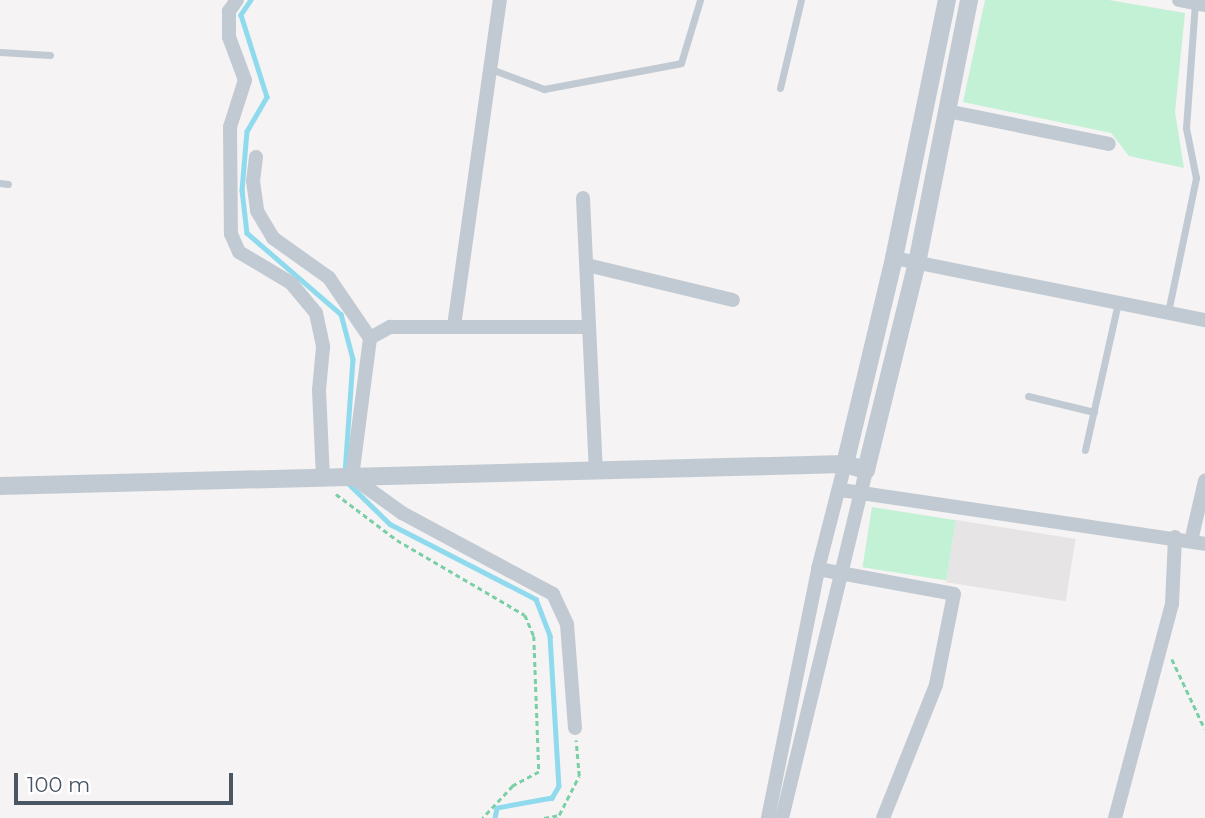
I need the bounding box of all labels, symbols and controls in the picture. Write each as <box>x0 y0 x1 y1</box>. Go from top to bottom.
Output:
scale bar <box>18 758 236 802</box>
text: 100 m <box>27 772 90 797</box>

